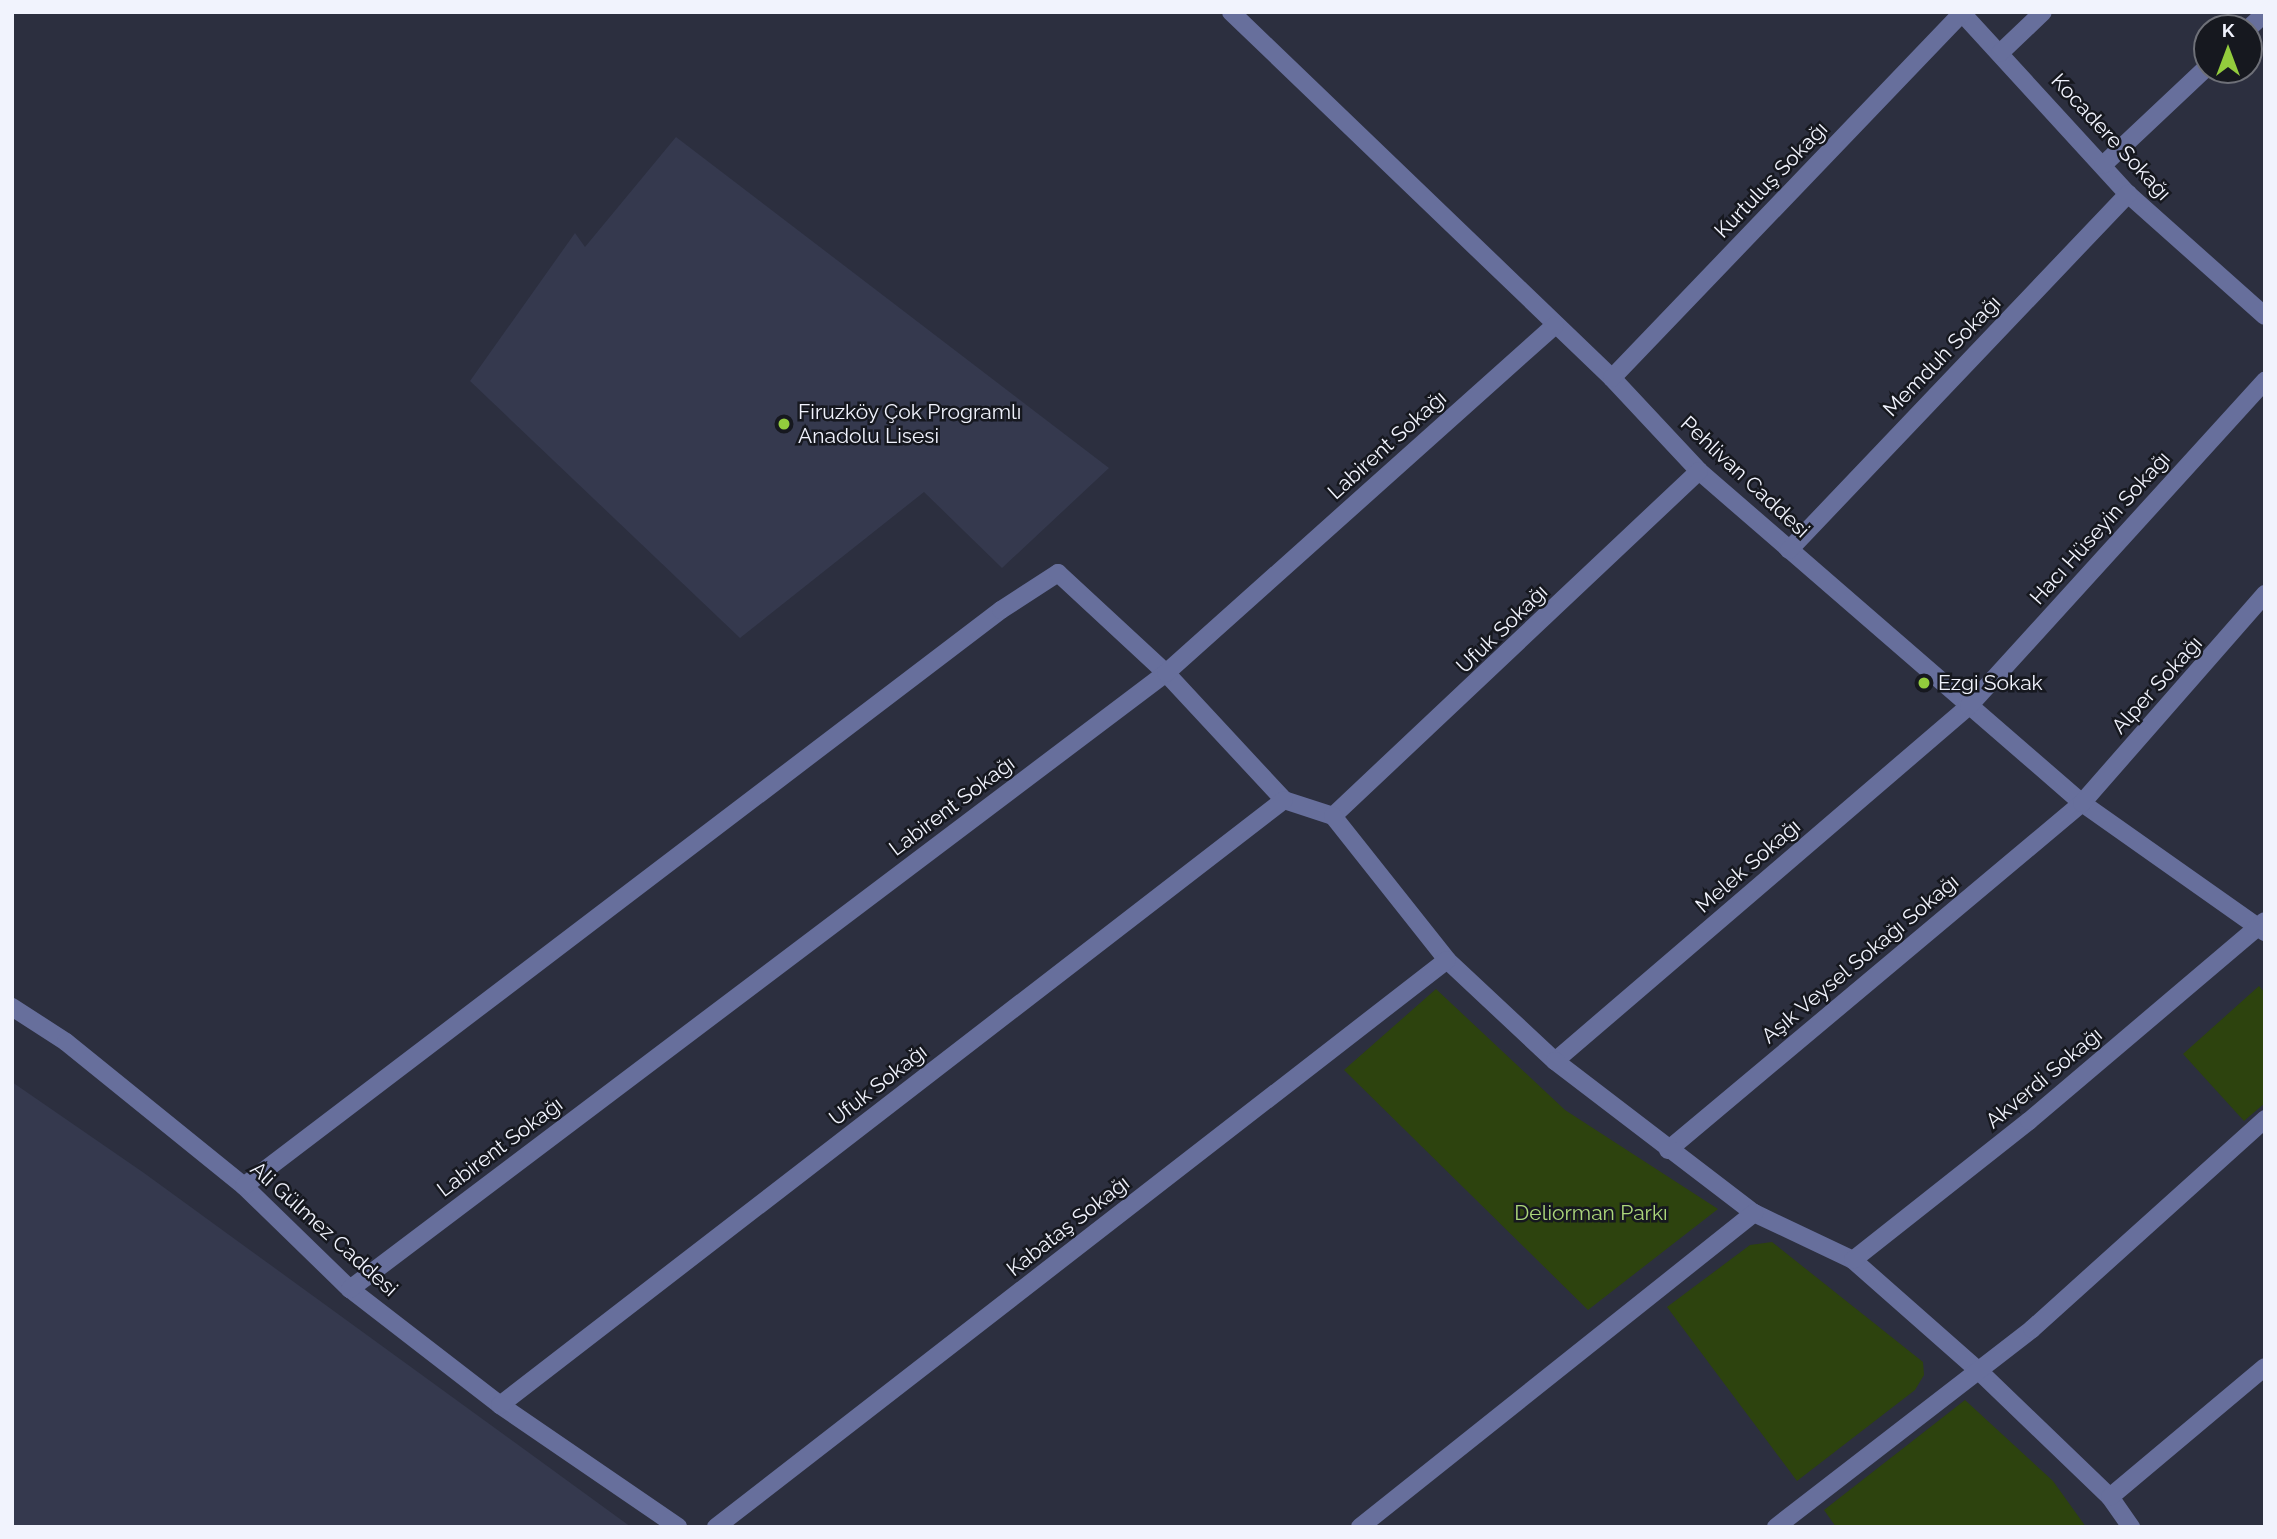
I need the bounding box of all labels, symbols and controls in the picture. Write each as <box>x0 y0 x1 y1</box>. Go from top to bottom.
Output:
north arrow <box>2193 14 2263 84</box>
text: K <box>2222 19 2234 41</box>
street label: Kocadere Sokağı <box>2046 69 2176 205</box>
street label: Kurtuluş Sokağı <box>1709 117 1833 243</box>
street label: Memduh Sokağı <box>1878 290 2006 422</box>
street label: Labirent Sokağı <box>1323 385 1451 505</box>
place label: Firuzköy Çok Programlı Anadolu Lisesi <box>798 399 1022 449</box>
street label: Pehlivan Caddesi <box>1675 411 1815 543</box>
marker: Firuzköy Çok Programlı Anadolu Lisesi <box>776 416 792 432</box>
street label: Hacı Hüseyin Sokağı <box>2025 446 2175 610</box>
street label: Ufuk Sokağı <box>1451 579 1553 679</box>
street label: Alper Sokağı <box>2106 631 2208 739</box>
place label: Ezgi Sokak <box>1938 670 2043 696</box>
marker: Ezgi Sokak <box>1916 675 1932 691</box>
street label: Labirent Sokağı <box>884 751 1020 861</box>
street label: Melek Sokağı <box>1691 814 1805 918</box>
street label: Aşık Veysel Sokağı Sokağı <box>1756 869 1964 1049</box>
street label: Akverdi Sokağı <box>1981 1022 2107 1134</box>
street label: Ufuk Sokağı <box>824 1039 932 1131</box>
street label: Labirent Sokağı <box>432 1092 568 1202</box>
street label: Ali Gülmez Caddesi <box>245 1156 403 1302</box>
street label: Kabataş Sokağı <box>1002 1170 1134 1282</box>
park label: Deliorman Parkı <box>1514 1200 1668 1226</box>

